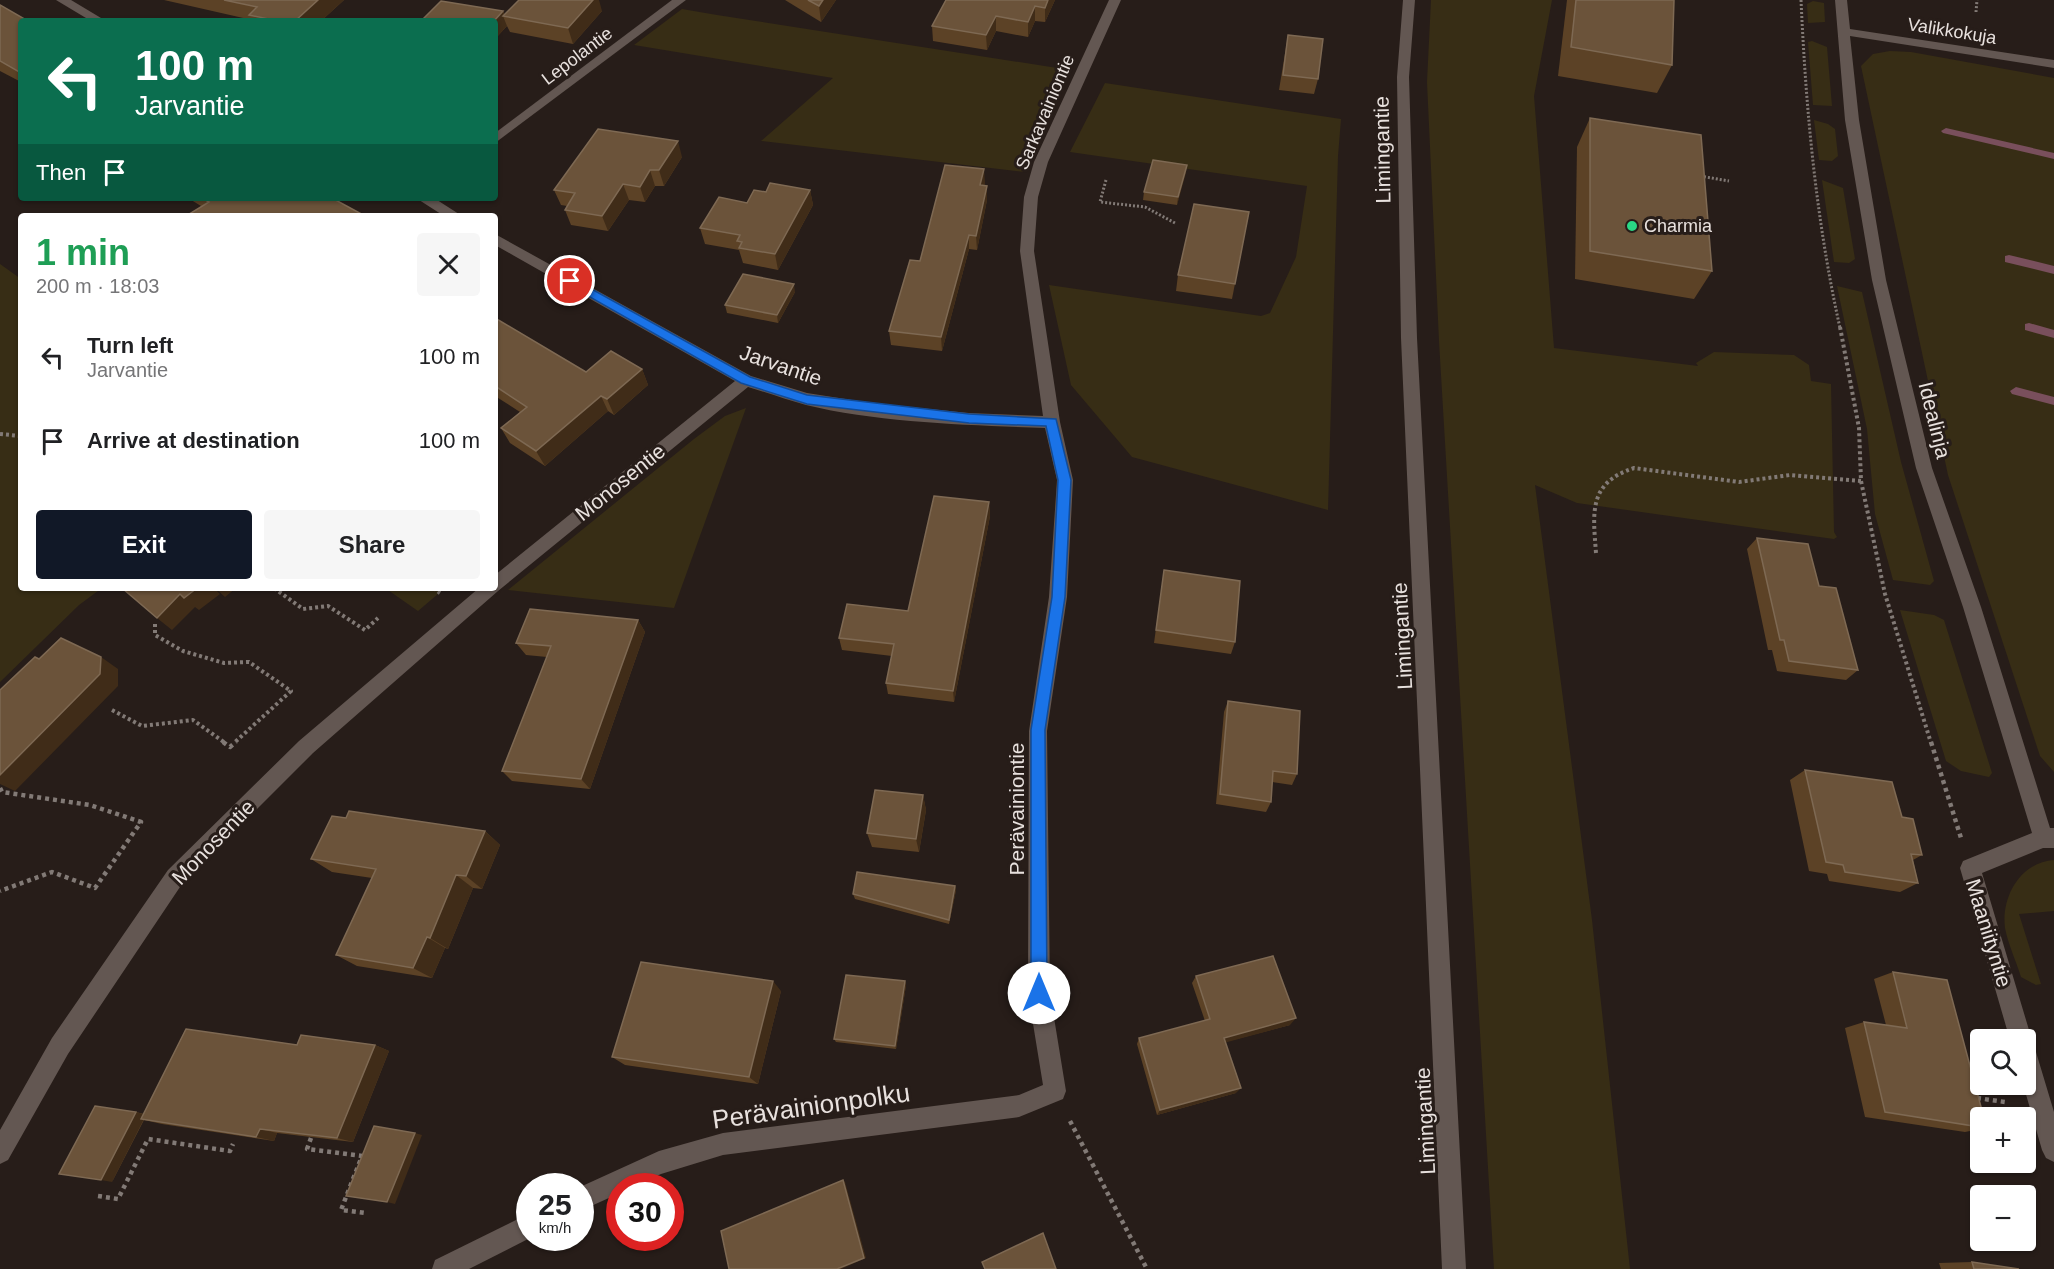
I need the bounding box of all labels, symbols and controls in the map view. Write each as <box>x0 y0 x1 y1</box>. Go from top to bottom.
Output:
street label: Valikkokuja <box>1906 14 1999 48</box>
street label: Lepolantie <box>538 23 616 89</box>
icon: left <box>36 42 114 120</box>
text: 100 m <box>135 42 254 89</box>
street label: Sarkavainiontie <box>1012 51 1078 173</box>
text: Jarvantie <box>135 91 245 121</box>
street label: Limingantie <box>1370 96 1394 204</box>
icon: arrive <box>98 156 131 189</box>
text: Then <box>36 160 86 185</box>
place label: Charmia <box>1644 216 1713 236</box>
marker: Charmia <box>1625 219 1639 233</box>
text: 1 min <box>36 232 130 273</box>
button: close <box>417 233 480 296</box>
pin <box>544 255 595 306</box>
icon: arrive <box>553 264 586 297</box>
text: 200 m · 18:03 <box>36 275 159 297</box>
text: Turn left <box>87 333 173 358</box>
street label: Jarvantie <box>737 340 825 390</box>
icon: left <box>36 341 69 374</box>
text: 100 m <box>419 344 480 369</box>
text: Jarvantie <box>87 359 168 381</box>
street label: Idealinja <box>1914 379 1956 461</box>
icon: arrive <box>36 425 69 458</box>
text: Arrive at destination <box>87 428 300 453</box>
text: 100 m <box>419 428 480 453</box>
street label: Monosentie <box>571 439 669 525</box>
button: Exit <box>36 510 252 579</box>
button: Share <box>264 510 480 579</box>
street label: Limingantie <box>1388 582 1416 690</box>
street label: Perävainiontie <box>1005 742 1028 876</box>
street label: Monosentie <box>167 795 259 889</box>
street label: Maaniityntie <box>1962 876 2016 990</box>
position arrow <box>1007 961 1071 1025</box>
map controls <box>1970 1029 2036 1251</box>
button: search <box>1970 1029 2036 1095</box>
street label: Limingantie <box>1411 1067 1439 1175</box>
street label: Perävainionpolku <box>710 1077 912 1135</box>
button: + <box>1970 1107 2036 1173</box>
speed limit sign: 30 <box>606 1173 684 1251</box>
button: − <box>1970 1185 2036 1251</box>
text: 25 <box>538 1188 572 1221</box>
text: km/h <box>539 1219 571 1236</box>

